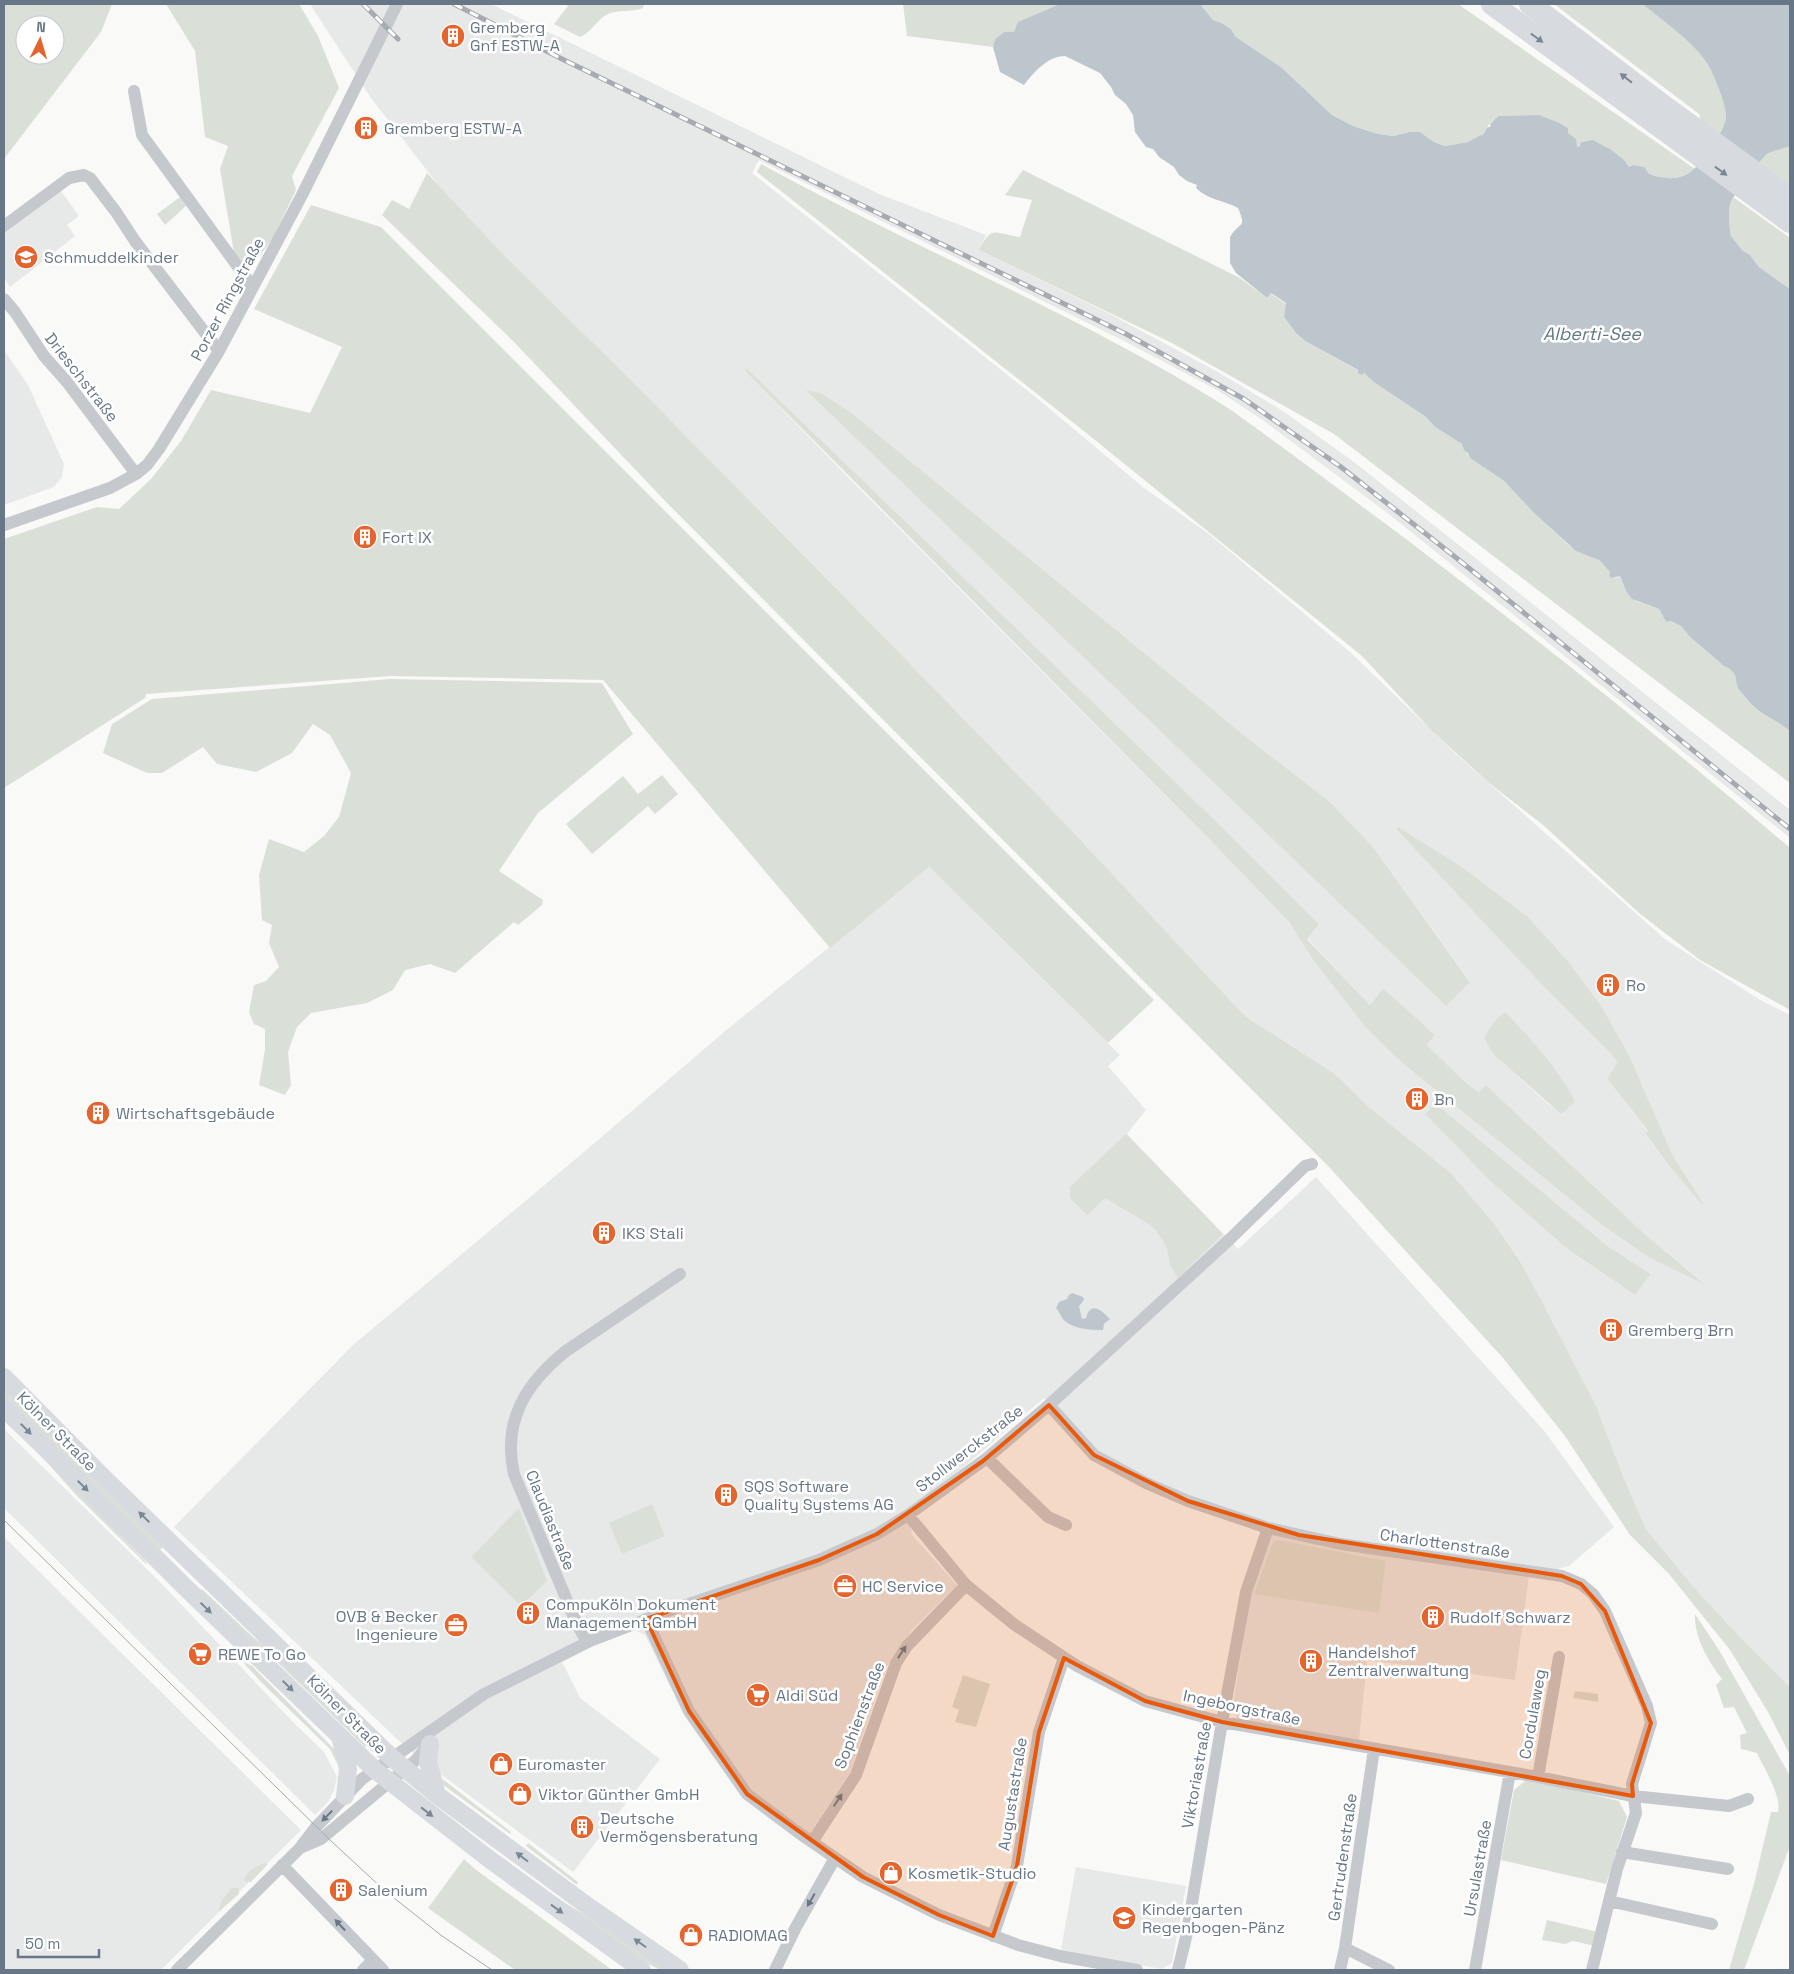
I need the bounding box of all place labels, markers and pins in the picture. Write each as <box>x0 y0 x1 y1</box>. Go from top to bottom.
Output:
place label: Gremberg Gnf ESTW-A <box>470 17 560 56</box>
building icon: Gremberg Gnf ESTW-A <box>440 23 466 49</box>
building icon: Gremberg ESTW-A <box>353 115 379 141</box>
place label: Gremberg ESTW-A <box>384 118 522 139</box>
school or university icon: Schmuddelkinder <box>13 244 39 270</box>
place label: Schmuddelkinder <box>44 247 179 268</box>
building icon: Fort IX <box>352 524 378 550</box>
place label: Fort IX <box>382 527 432 548</box>
building icon: Ro <box>1595 972 1621 998</box>
place label: Ro <box>1626 975 1646 996</box>
building icon: Bn <box>1404 1086 1430 1112</box>
place label: Bn <box>1434 1089 1454 1110</box>
building icon: Wirtschaftsgebäude <box>85 1100 111 1126</box>
place label: Wirtschaftsgebäude <box>116 1103 275 1124</box>
building icon: IKS Stali <box>591 1220 617 1246</box>
place label: IKS Stali <box>622 1223 684 1244</box>
building icon: Gremberg Brn <box>1598 1317 1624 1343</box>
place label: Gremberg Brn <box>1628 1320 1734 1341</box>
place label: SQS Software Quality Systems AG <box>744 1476 894 1515</box>
building icon: SQS Software Quality Systems AG <box>713 1482 739 1508</box>
office icon: HC Service <box>832 1573 858 1599</box>
place label: HC Service <box>862 1576 944 1597</box>
place label: CompuKöln Dokument Management GmbH <box>546 1594 716 1633</box>
building icon: CompuKöln Dokument Management GmbH <box>515 1600 541 1626</box>
building icon: Rudolf Schwarz <box>1420 1604 1446 1630</box>
place label: OVB & Becker Ingenieure <box>336 1606 438 1645</box>
place label: Rudolf Schwarz <box>1450 1607 1571 1628</box>
office icon: OVB & Becker Ingenieure <box>443 1612 469 1638</box>
supermarket icon: REWE To Go <box>187 1641 213 1667</box>
place label: Handelshof Zentralverwaltung <box>1328 1642 1469 1681</box>
place label: REWE To Go <box>218 1644 306 1665</box>
building icon: Handelshof Zentralverwaltung <box>1298 1648 1324 1674</box>
supermarket icon: Aldi Süd <box>745 1682 771 1708</box>
place label: Aldi Süd <box>776 1685 838 1706</box>
shop icon: Euromaster <box>488 1751 514 1777</box>
place label: Euromaster <box>518 1754 606 1775</box>
shop icon: Viktor Günther GmbH <box>507 1781 533 1807</box>
place label: Viktor Günther GmbH <box>538 1784 699 1805</box>
place label: Deutsche Vermögensberatung <box>600 1808 758 1847</box>
building icon: Deutsche Vermögensberatung <box>569 1814 595 1840</box>
shop icon: Kosmetik-Studio <box>878 1860 904 1886</box>
place label: Kosmetik-Studio <box>908 1863 1036 1884</box>
building icon: Salenium <box>328 1877 354 1903</box>
place label: Salenium <box>358 1880 428 1901</box>
place label: Kindergarten Regenbogen-Pänz <box>1142 1899 1285 1938</box>
school or university icon: Kindergarten Regenbogen-Pänz <box>1111 1905 1137 1931</box>
shop icon: RADIOMAG <box>678 1922 704 1948</box>
place label: RADIOMAG <box>708 1925 788 1946</box>

